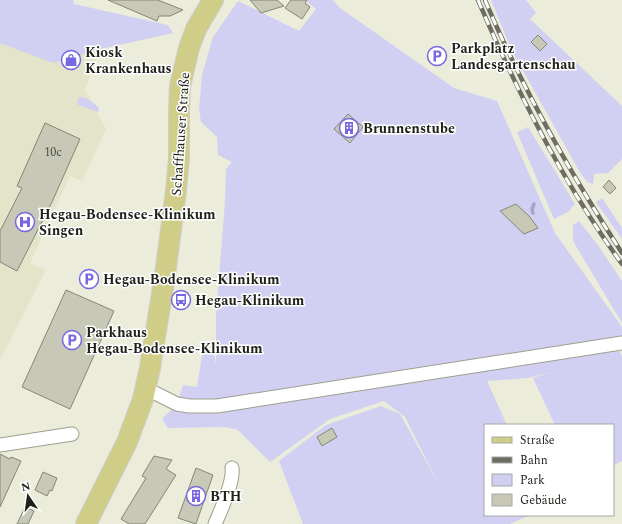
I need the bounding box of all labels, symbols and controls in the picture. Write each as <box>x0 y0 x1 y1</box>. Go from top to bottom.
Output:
place label: Parkplatz Landesgartenschau <box>451 38 576 75</box>
place label: Kiosk Krankenhaus <box>85 42 172 79</box>
parking icon: Parkplatz Landesgartenschau <box>426 45 448 67</box>
shop icon: Kiosk Krankenhaus <box>60 49 82 71</box>
street label: Schaffhauser Straße <box>166 71 195 197</box>
building icon: Brunnenstube <box>338 117 360 139</box>
place label: Brunnenstube <box>363 118 455 139</box>
house number: 10c <box>44 143 62 162</box>
place label: Hegau-Bodensee-Klinikum Singen <box>39 204 216 241</box>
hospital icon: Hegau-Bodensee-Klinikum Singen <box>14 211 36 233</box>
parking icon: Hegau-Bodensee-Klinikum <box>78 268 100 290</box>
place label: Hegau-Bodensee-Klinikum <box>103 269 280 290</box>
bus stop icon: Hegau-Klinikum <box>170 289 192 311</box>
place label: Hegau-Klinikum <box>195 290 305 311</box>
place label: Parkhaus Hegau-Bodensee-Klinikum <box>86 322 263 359</box>
parking icon: Parkhaus Hegau-Bodensee-Klinikum <box>61 329 83 351</box>
legend <box>484 424 614 516</box>
text: Straße <box>520 431 555 450</box>
text: Bahn <box>520 451 548 470</box>
text: Park <box>520 471 545 490</box>
north arrow <box>8 476 48 516</box>
text: N <box>20 477 32 496</box>
building icon: BTH <box>185 485 207 507</box>
place label: BTH <box>210 486 242 507</box>
text: Gebäude <box>520 491 567 510</box>

